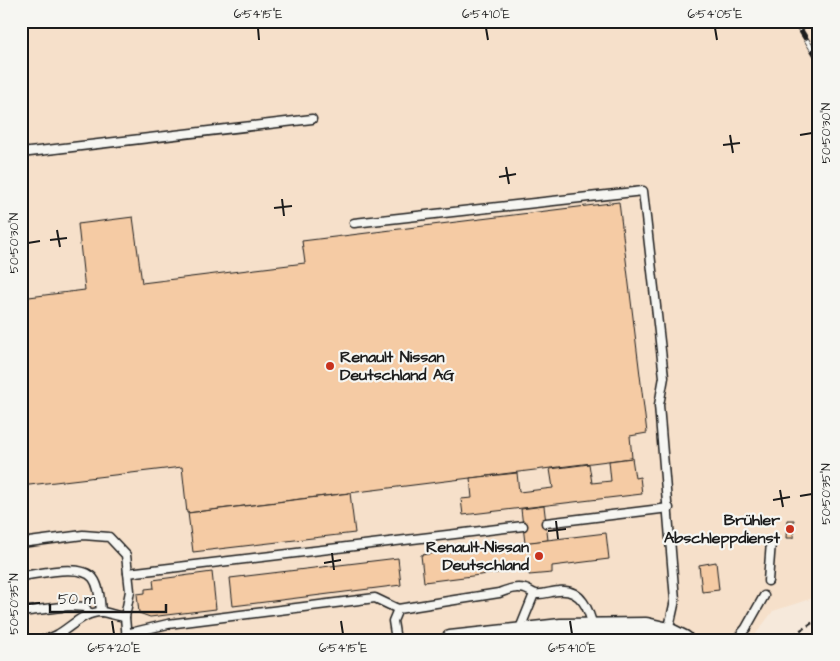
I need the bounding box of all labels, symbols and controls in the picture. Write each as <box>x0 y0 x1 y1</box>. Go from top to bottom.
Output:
text: 6°54'15"E <box>234 6 282 23</box>
text: 6°54'10"E <box>462 6 510 23</box>
text: 6°54'05"E <box>688 6 742 23</box>
text: 50°50'30"N <box>818 102 835 163</box>
text: 50°50'30"N <box>6 212 23 273</box>
place label: Renault Nissan Deutschland AG <box>340 346 455 386</box>
marker: Renault Nissan Deutschland AG <box>324 360 336 372</box>
text: 50°50'35"N <box>818 463 835 525</box>
place label: Brühler Abschleppdienst <box>664 509 781 549</box>
marker: Brühler Abschleppdienst <box>784 523 796 535</box>
place label: Renault-Nissan Deutschland <box>426 536 530 576</box>
marker: Renault-Nissan Deutschland <box>533 550 545 562</box>
text: 50°50'35"N <box>6 573 23 635</box>
scale bar <box>50 581 166 613</box>
text: 50 m <box>58 589 96 610</box>
text: 6°54'20"E <box>87 640 141 657</box>
text: 6°54'15"E <box>319 640 367 657</box>
text: 6°54'10"E <box>548 640 596 657</box>

